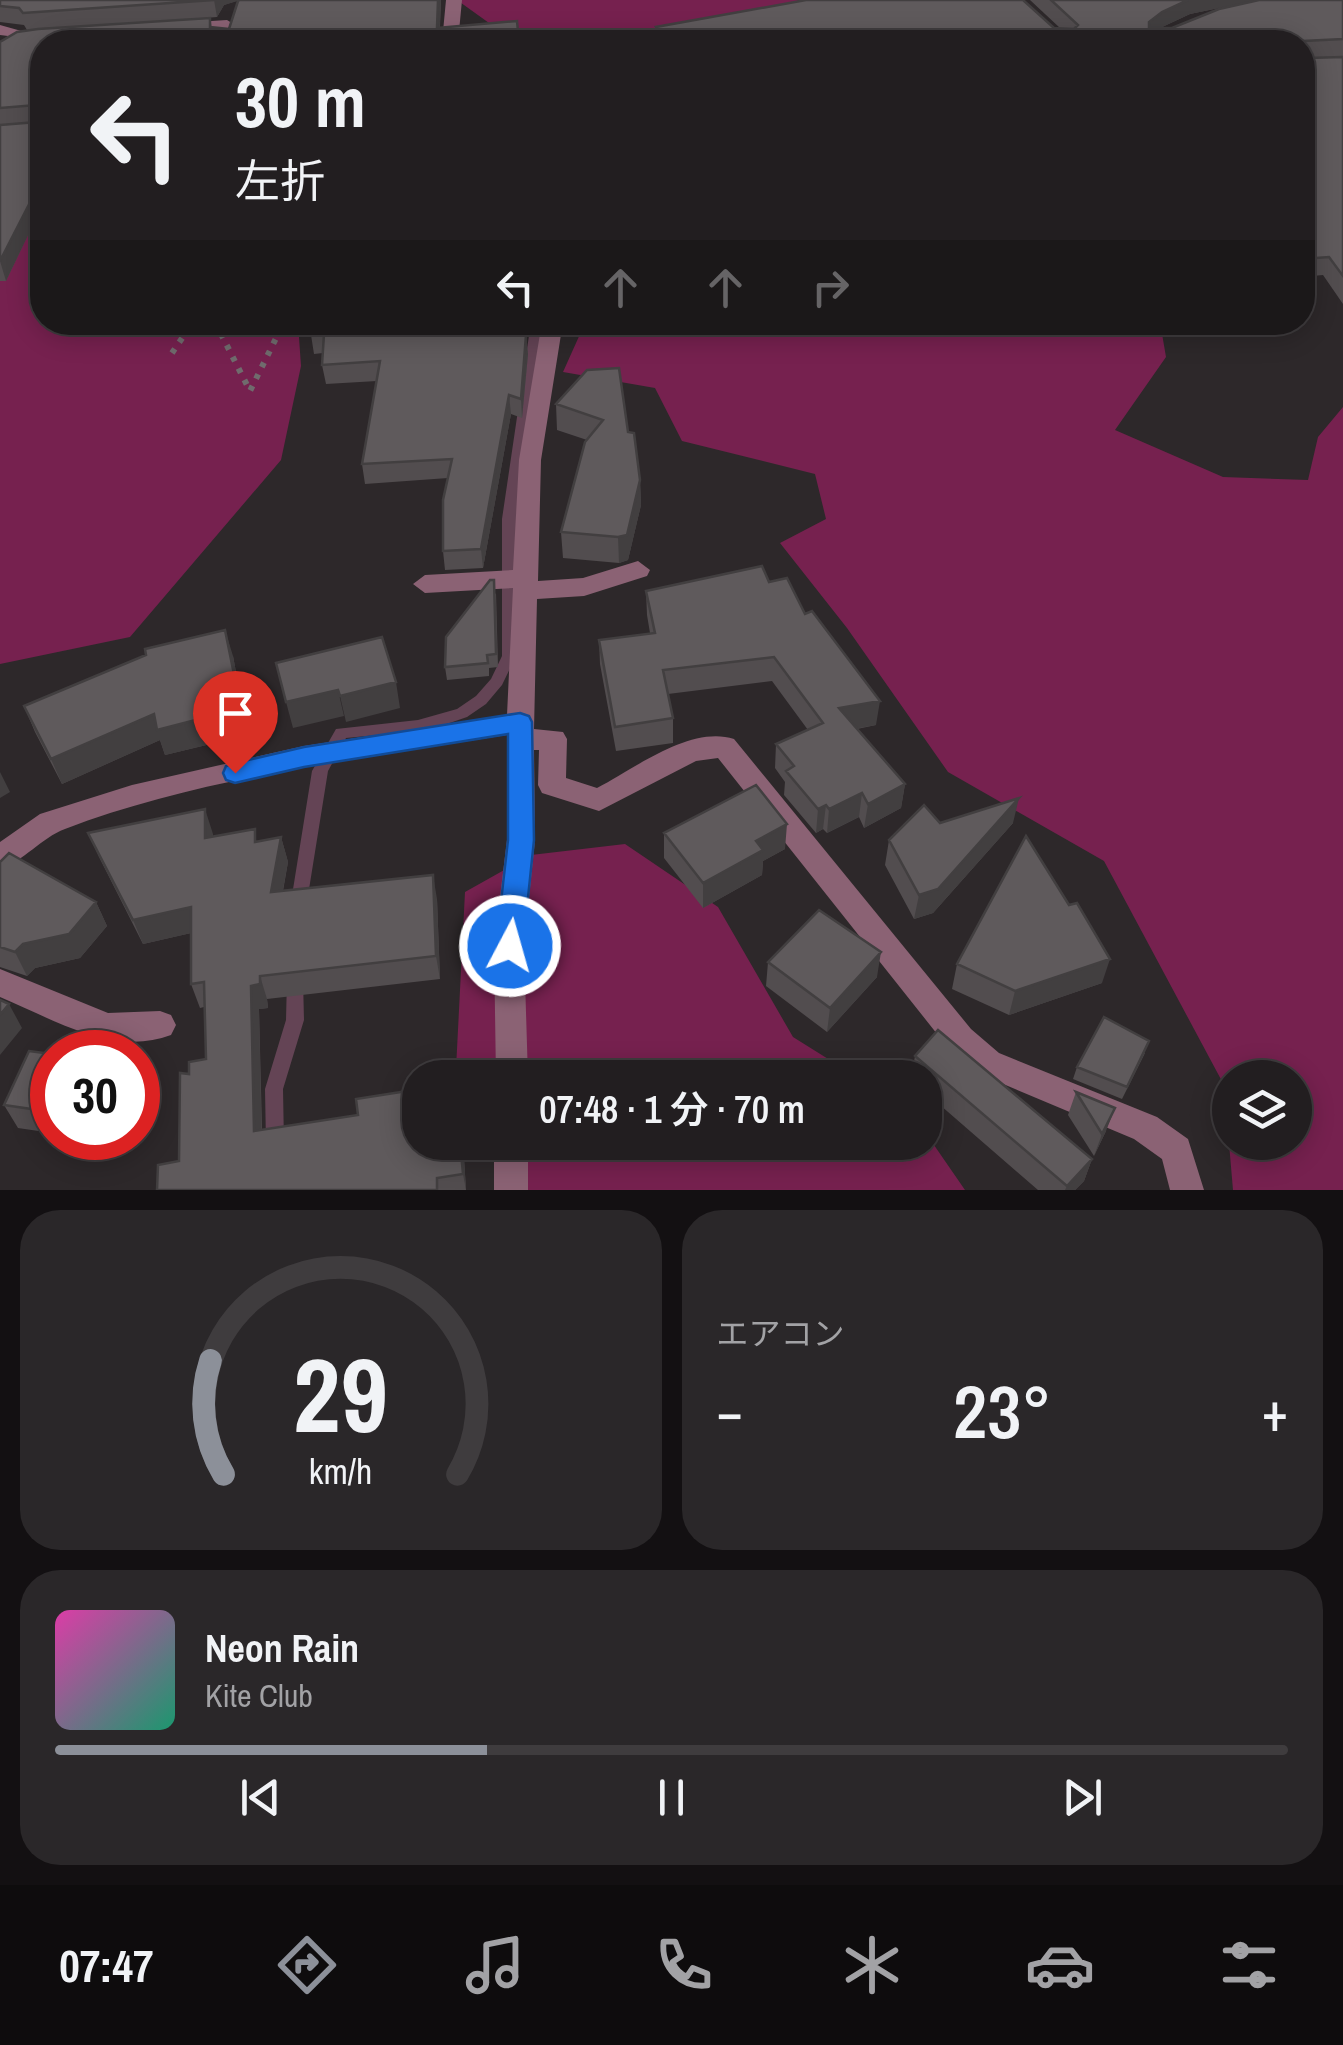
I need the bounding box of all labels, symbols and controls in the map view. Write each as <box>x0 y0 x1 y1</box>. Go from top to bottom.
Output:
text: 30 m <box>235 55 366 149</box>
icon: left <box>70 70 200 200</box>
text: 左折 <box>235 150 325 211</box>
icon: left <box>488 260 543 315</box>
icon: ahead <box>593 260 648 315</box>
icon: ahead <box>698 260 753 315</box>
icon: right <box>803 260 858 315</box>
pin <box>193 671 278 774</box>
icon: arrive <box>208 686 263 741</box>
position arrow <box>458 894 562 998</box>
speed limit sign: 30 <box>30 1030 160 1160</box>
map controls <box>1212 1060 1312 1160</box>
button: layers <box>1212 1060 1312 1160</box>
text: 07:48 · 1 分 · 70 m <box>539 1084 805 1135</box>
text: エアコン <box>717 1312 845 1355</box>
text: 29 <box>293 1324 388 1464</box>
text: 23° <box>953 1360 1051 1461</box>
text: − <box>717 1374 743 1448</box>
text: + <box>1262 1374 1288 1448</box>
text: km/h <box>309 1447 373 1495</box>
text: Neon Rain <box>205 1623 359 1674</box>
text: Kite Club <box>205 1674 313 1717</box>
icon: previous <box>233 1770 288 1825</box>
icon: pause <box>644 1770 699 1825</box>
icon: next <box>1055 1770 1110 1825</box>
icon: directions <box>272 1930 342 2000</box>
icon: music <box>460 1930 530 2000</box>
icon: phone <box>649 1930 719 2000</box>
icon: climate <box>837 1930 907 2000</box>
icon: car <box>1025 1930 1095 2000</box>
icon: filters <box>1214 1930 1284 2000</box>
text: 07:47 <box>59 1935 154 1996</box>

